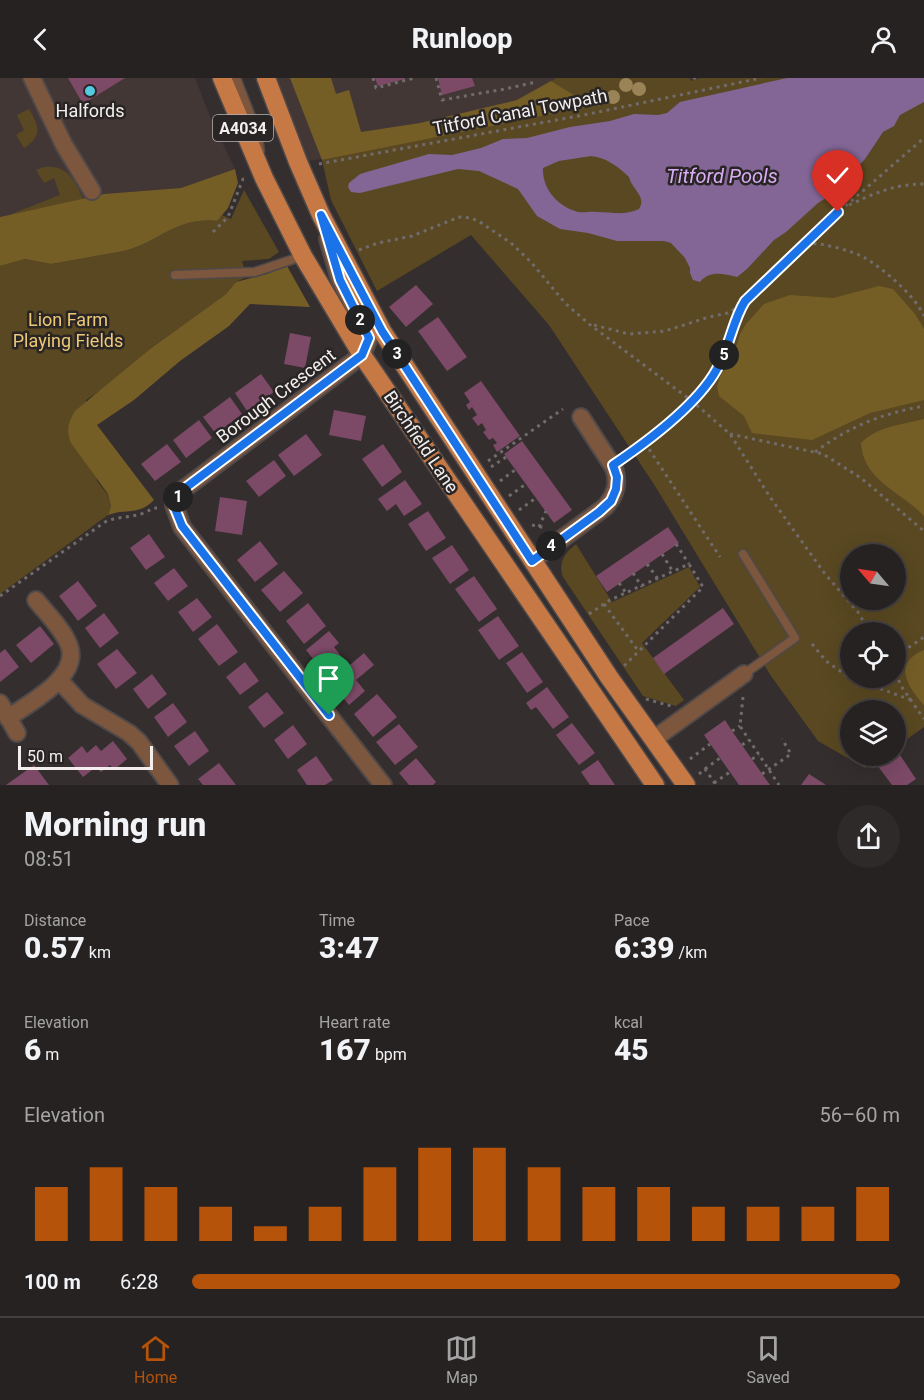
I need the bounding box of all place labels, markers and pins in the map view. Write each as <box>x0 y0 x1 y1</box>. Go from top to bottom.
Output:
marker: Halfords <box>83 84 97 98</box>
place label: Halfords <box>56 100 124 121</box>
pin <box>812 150 863 212</box>
pin: 2 <box>345 305 375 335</box>
pin: 3 <box>382 339 412 369</box>
pin: 5 <box>709 340 739 370</box>
pin: 1 <box>163 482 193 512</box>
pin: 4 <box>536 531 566 561</box>
pin <box>303 653 354 715</box>

